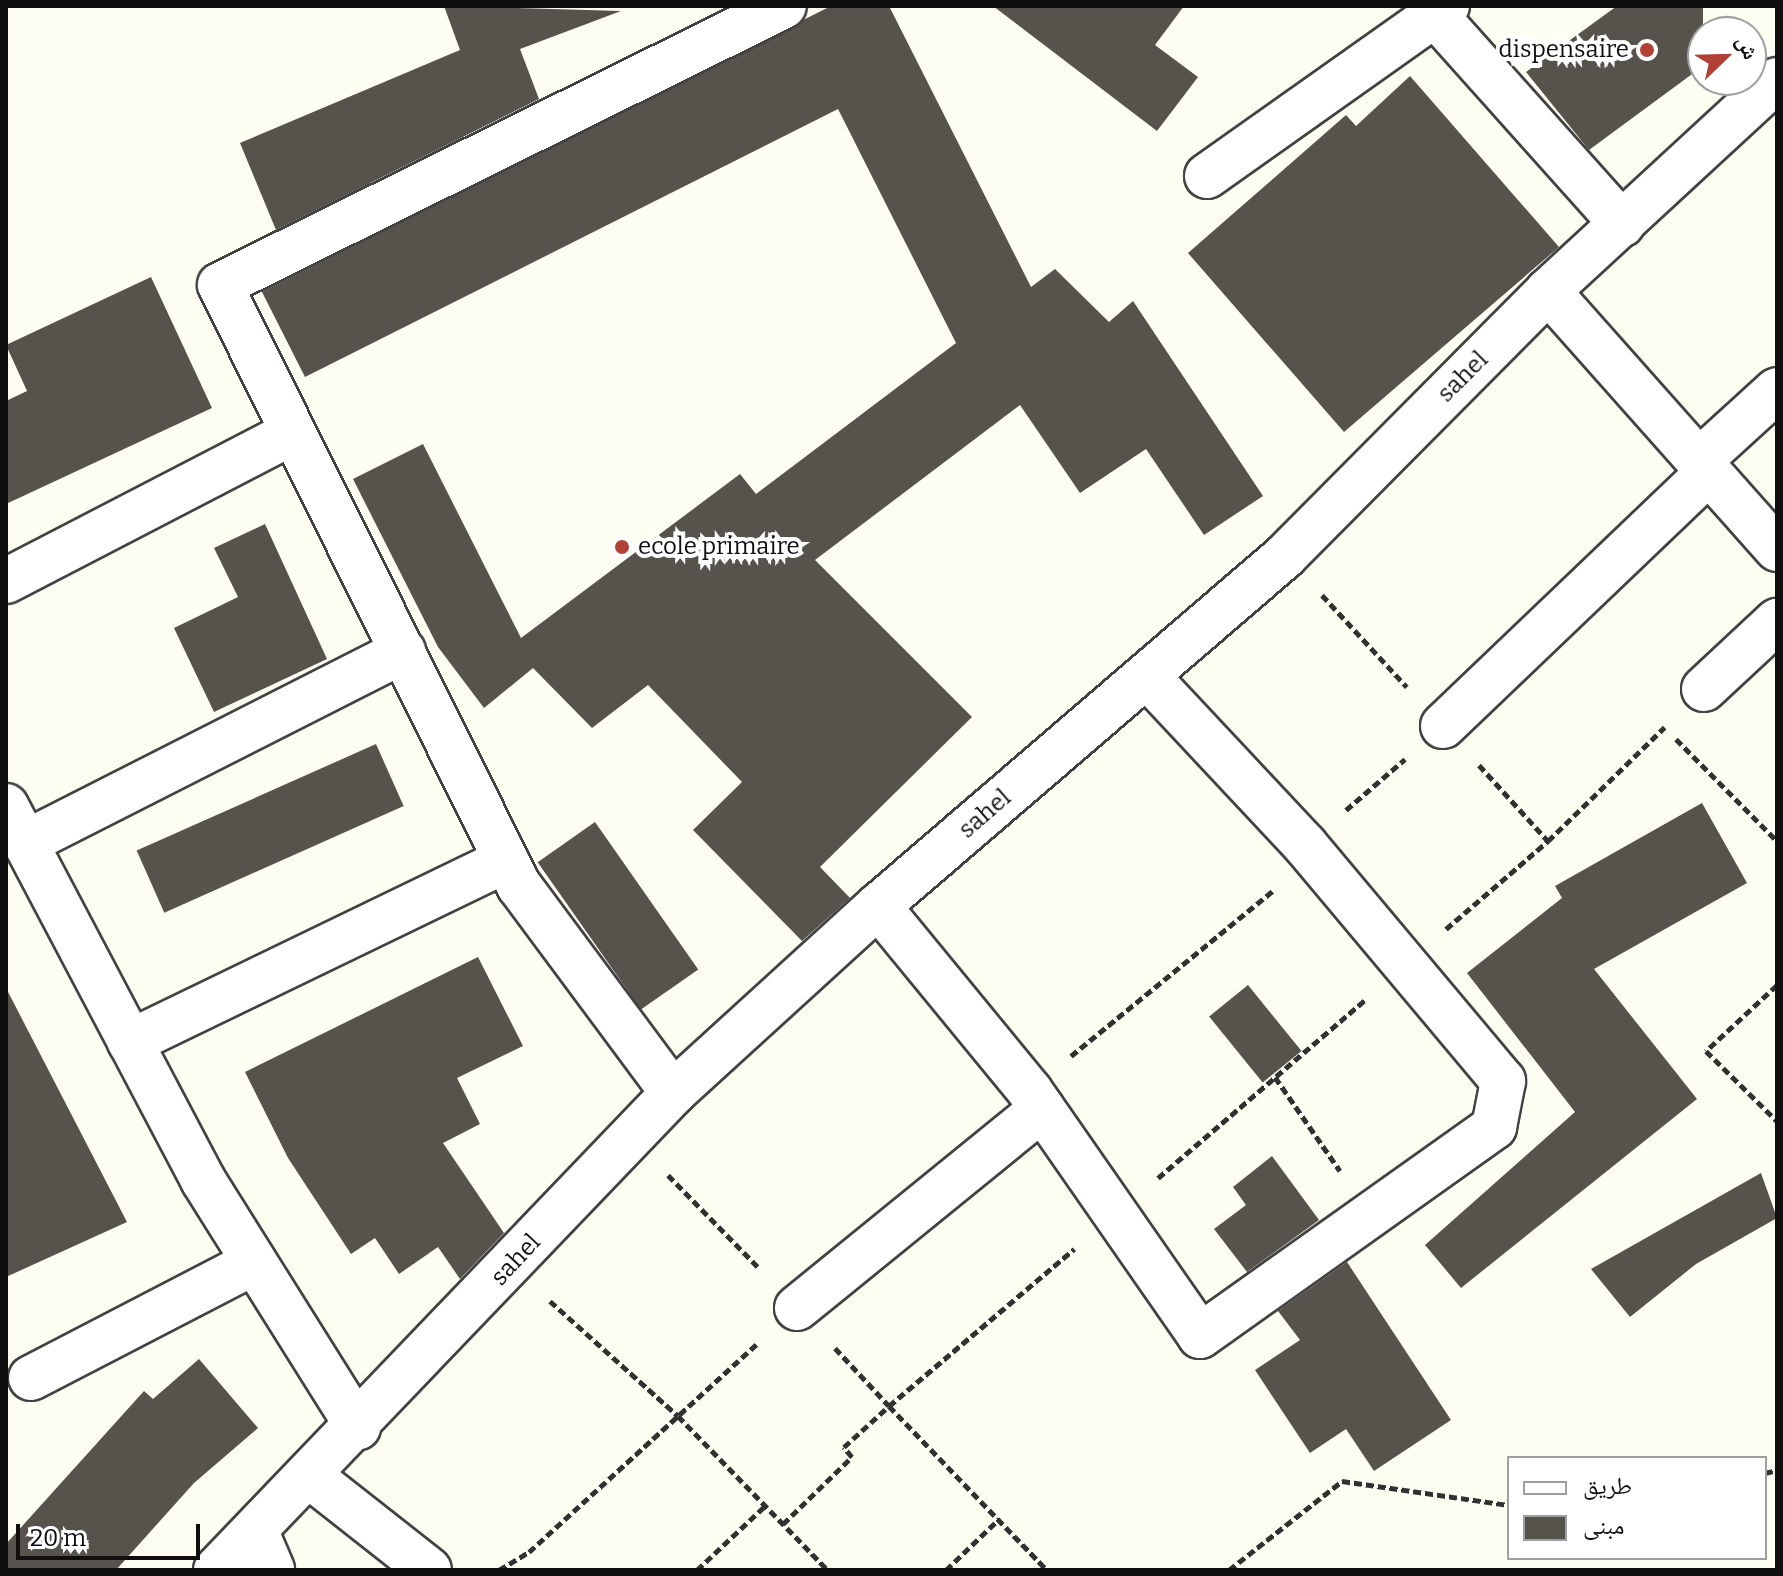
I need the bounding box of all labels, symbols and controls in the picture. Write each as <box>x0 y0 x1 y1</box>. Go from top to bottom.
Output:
north arrow <box>1687 16 1767 96</box>
text: ش <box>1731 31 1765 63</box>
place label: dispensaire <box>1499 36 1629 64</box>
marker: dispensaire <box>1636 39 1658 61</box>
street label: sahel <box>1432 346 1494 408</box>
place label: ecole primaire <box>638 533 800 561</box>
marker: ecole primaire <box>613 538 631 556</box>
street label: sahel <box>953 784 1017 844</box>
street label: sahel <box>485 1228 547 1292</box>
legend <box>1507 1456 1767 1560</box>
text: طريق <box>1583 1472 1632 1500</box>
scale bar <box>20 1508 204 1558</box>
text: مبنى <box>1583 1512 1624 1540</box>
text: 20 m <box>30 1524 86 1552</box>

